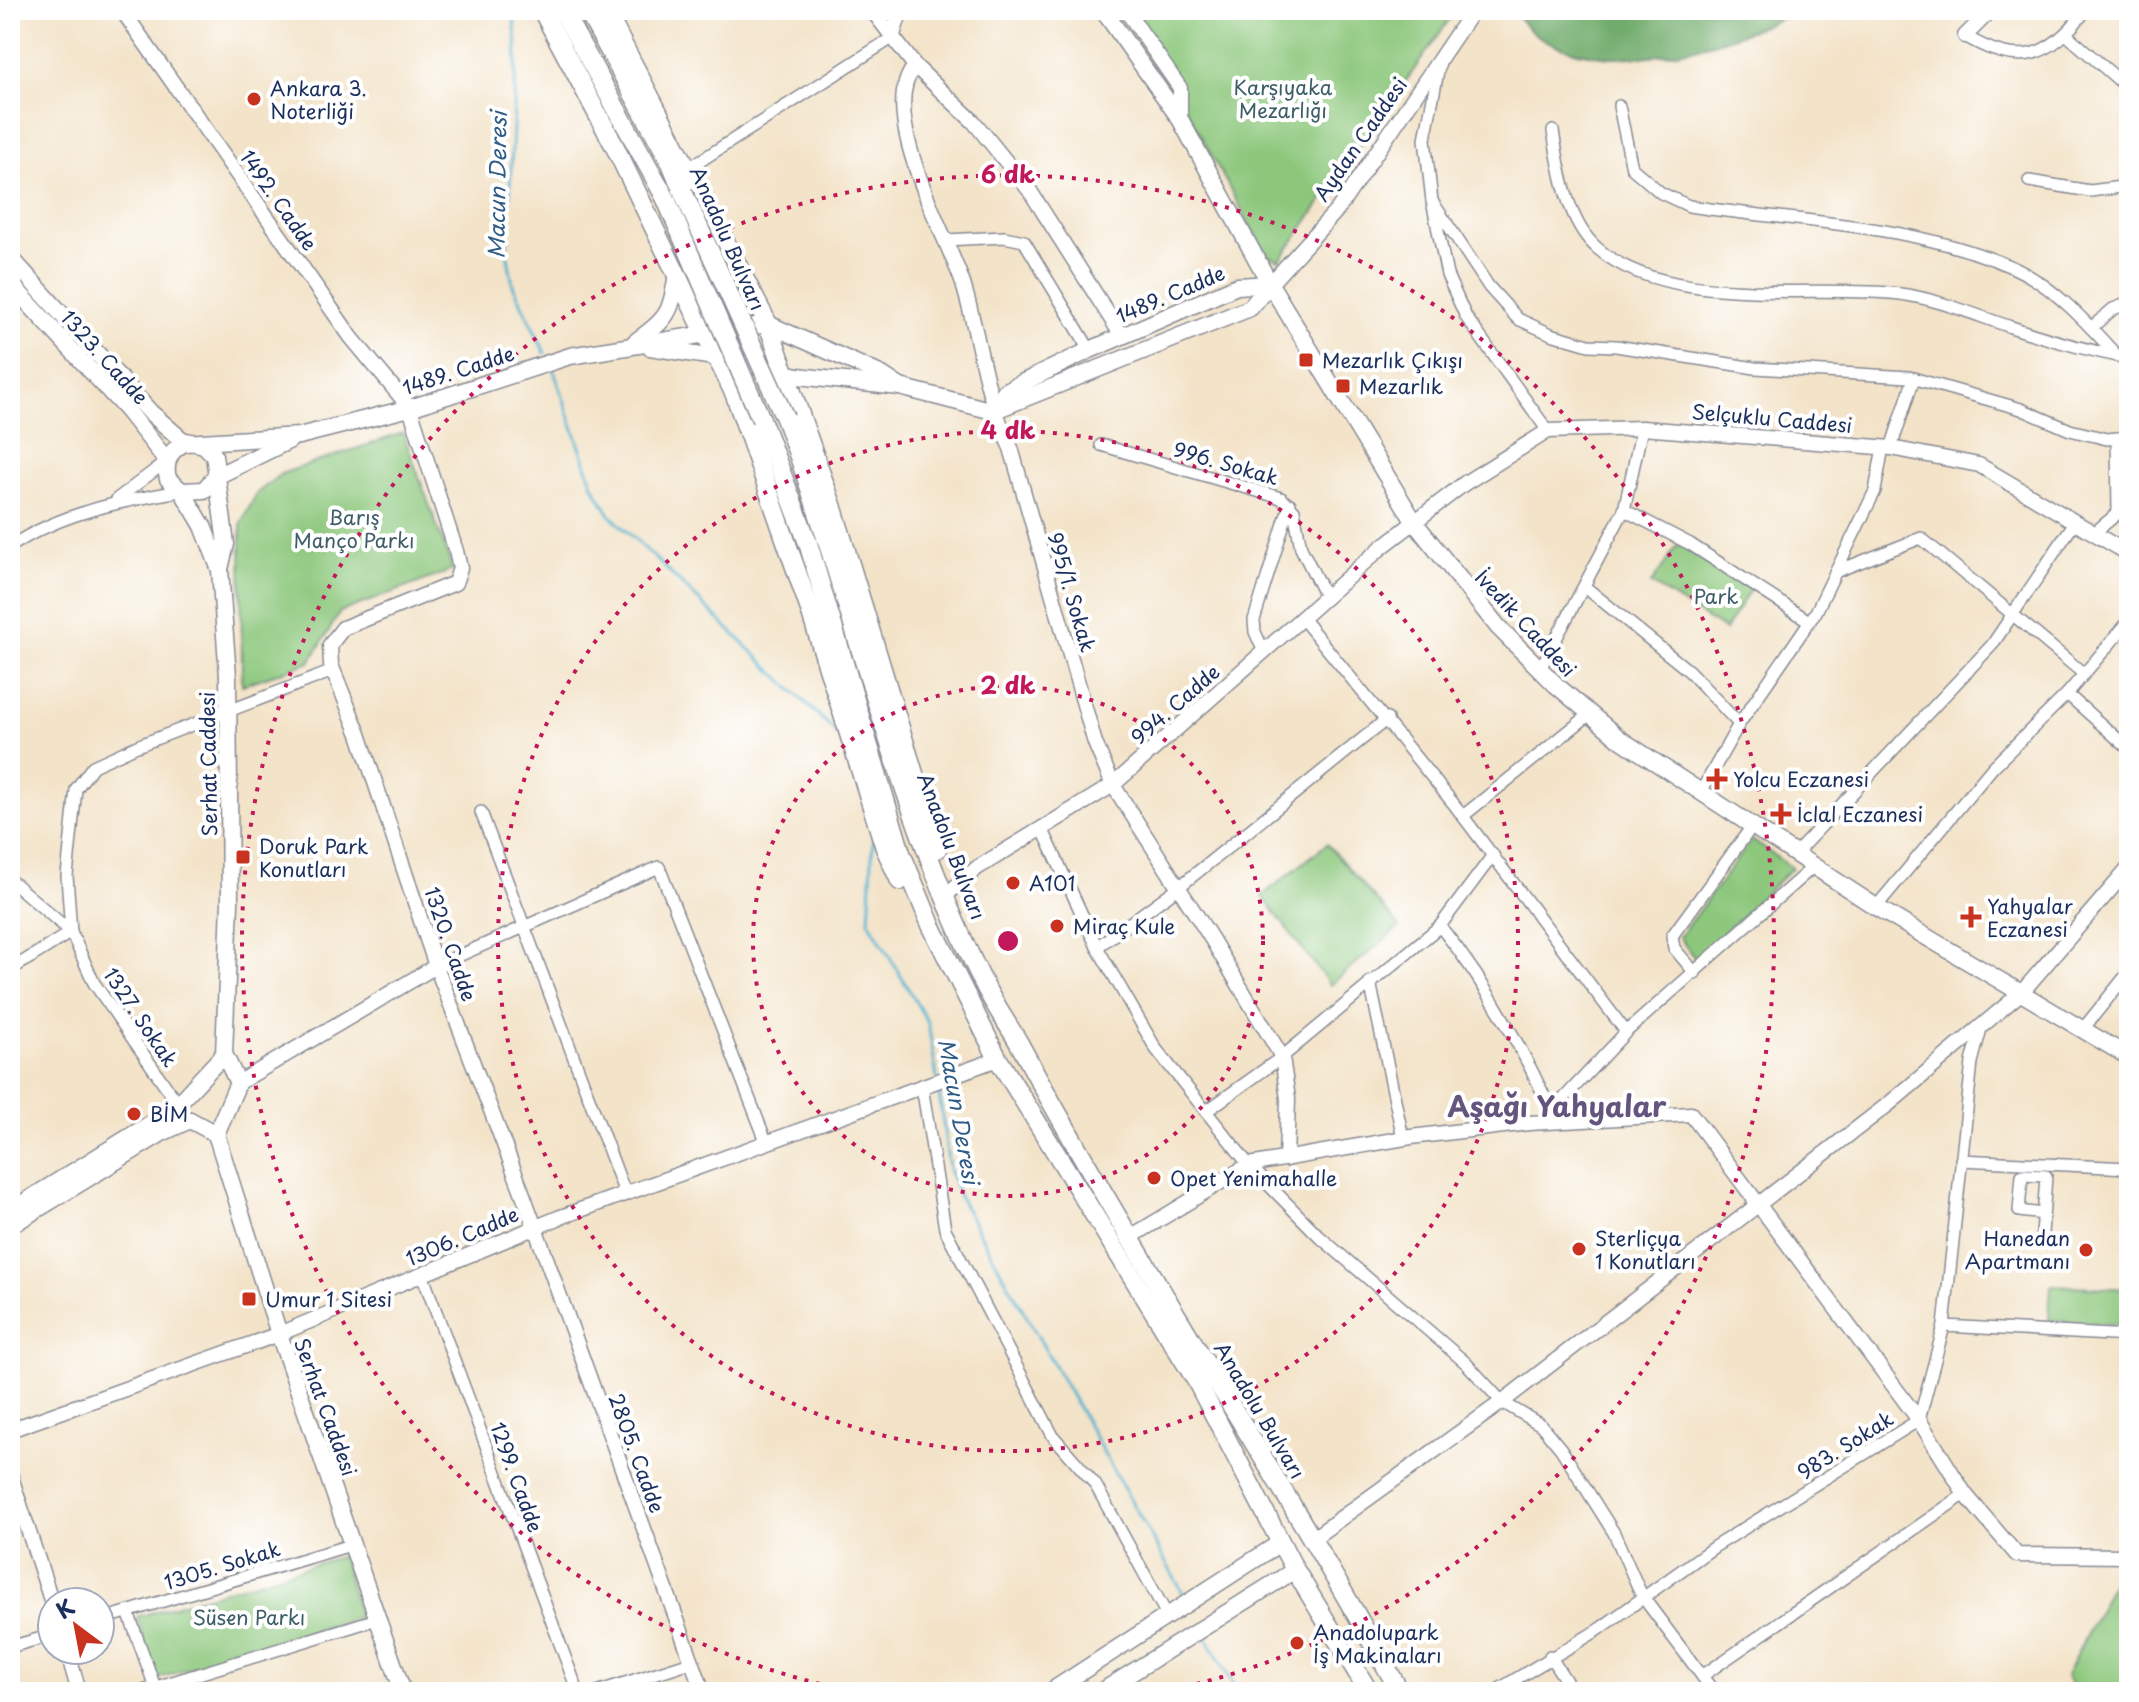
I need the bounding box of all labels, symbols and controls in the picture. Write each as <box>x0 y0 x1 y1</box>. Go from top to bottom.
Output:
street label: Aydan Caddesi <box>1306 71 1414 207</box>
park label: Karşıyaka Mezarlığı <box>1234 72 1333 125</box>
place label: Ankara 3. Noterliği <box>270 73 367 126</box>
marker: Ankara 3. Noterliği <box>245 90 263 108</box>
water label: Macun Deresi <box>478 108 514 259</box>
street label: 1492. Cadde <box>233 144 325 256</box>
text: 6 dk <box>981 155 1035 191</box>
street label: Anadolu Bulvarı <box>683 161 773 315</box>
street label: 1489. Cadde <box>1111 257 1229 331</box>
street label: 1323. Cadde <box>54 303 156 411</box>
street label: 1489. Cadde <box>398 338 518 402</box>
place label: Mezarlık Çıkışı <box>1322 345 1463 375</box>
marker: Mezarlık Çıkışı <box>1297 351 1315 369</box>
place label: Mezarlık <box>1359 371 1444 401</box>
marker: Mezarlık <box>1334 377 1352 395</box>
street label: Selçuklu Caddesi <box>1691 396 1853 440</box>
text: 4 dk <box>980 411 1036 447</box>
street label: 996. Sokak <box>1170 434 1282 492</box>
park label: Barış Manço Parkı <box>293 502 415 555</box>
street label: 995/1. Sokak <box>1041 529 1103 655</box>
street label: İvedik Caddesi <box>1468 563 1584 683</box>
park label: Park <box>1694 581 1738 611</box>
street label: 994. Cadde <box>1124 657 1226 751</box>
text: 2 dk <box>980 666 1036 702</box>
street label: Serhat Caddesi <box>192 691 224 837</box>
place label: Yolcu Eczanesi <box>1733 764 1869 794</box>
street label: Anadolu Bulvarı <box>910 768 994 924</box>
marker: Yolcu Eczanesi <box>1708 770 1726 788</box>
place label: İclal Eczanesi <box>1797 799 1923 829</box>
marker: İclal Eczanesi <box>1772 805 1790 823</box>
place label: Doruk Park Konutları <box>259 831 368 884</box>
marker: Doruk Park Konutları <box>234 848 252 866</box>
place label: A101 <box>1029 868 1075 898</box>
marker: A101 <box>1004 874 1022 892</box>
street label: 1320. Cadde <box>417 883 485 1005</box>
place label: Yahyalar Eczanesi <box>1987 891 2073 944</box>
marker: Yahyalar Eczanesi <box>1962 908 1980 926</box>
place label: Miraç Kule <box>1073 911 1175 941</box>
marker: Miraç Kule <box>1048 917 1066 935</box>
centre of rings <box>994 927 1022 955</box>
street label: 1327. Sokak <box>97 961 185 1073</box>
water label: Macun Deresi <box>931 1036 990 1189</box>
district label: Aşağı Yahyalar <box>1448 1084 1667 1127</box>
place label: BİM <box>150 1099 188 1129</box>
marker: BİM <box>125 1105 143 1123</box>
place label: Opet Yenimahalle <box>1170 1163 1337 1193</box>
marker: Opet Yenimahalle <box>1145 1169 1163 1187</box>
street label: 1306. Cadde <box>401 1199 523 1273</box>
place label: Sterliçya 1 Konutları <box>1595 1223 1696 1276</box>
place label: Hanedan Apartmanı <box>1965 1223 2070 1276</box>
marker: Sterliçya 1 Konutları <box>1570 1240 1588 1258</box>
marker: Hanedan Apartmanı <box>2077 1241 2095 1259</box>
place label: Umur 1 Sitesi <box>265 1284 392 1314</box>
marker: Umur 1 Sitesi <box>240 1290 258 1308</box>
street label: Serhat Caddesi <box>287 1334 365 1480</box>
street label: Anadolu Bulvarı <box>1207 1336 1313 1484</box>
street label: 2805. Cadde <box>602 1389 672 1517</box>
street label: 983. Sokak <box>1791 1404 1899 1486</box>
street label: 1299. Cadde <box>483 1418 551 1536</box>
street label: 1305. Sokak <box>160 1533 284 1597</box>
north arrow <box>36 1586 116 1666</box>
text: K <box>49 1590 80 1626</box>
park label: Süsen Parkı <box>193 1602 305 1632</box>
place label: Anadolupark İş Makinaları <box>1313 1617 1441 1670</box>
marker: Anadolupark İş Makinaları <box>1288 1634 1306 1652</box>

